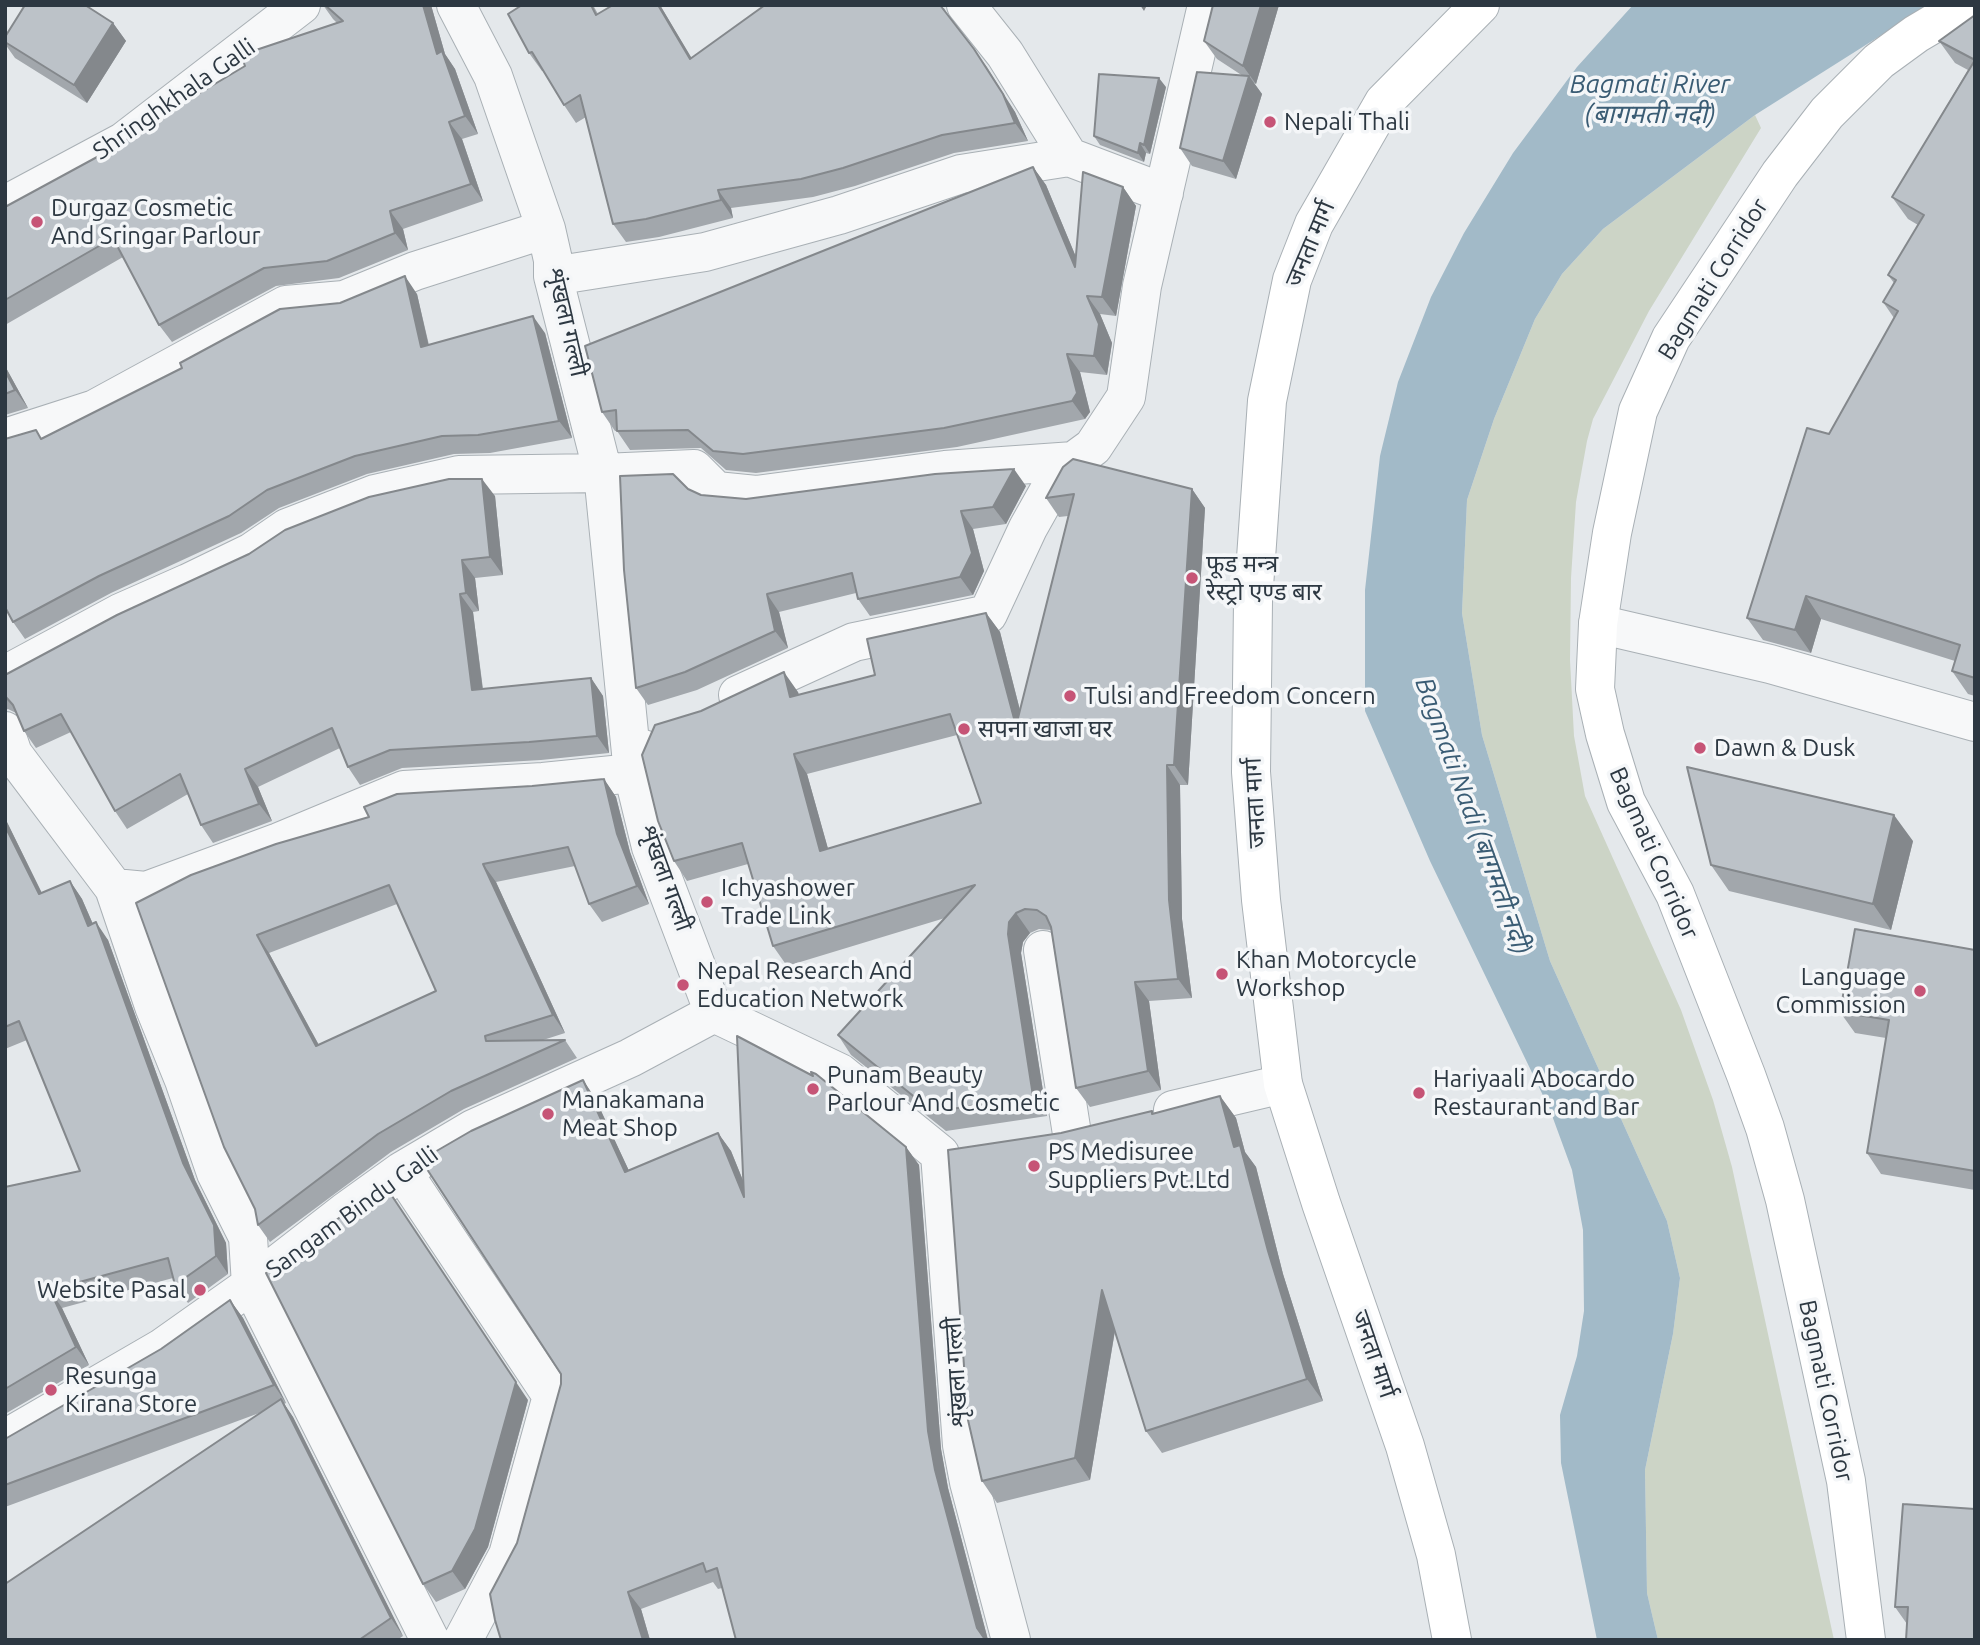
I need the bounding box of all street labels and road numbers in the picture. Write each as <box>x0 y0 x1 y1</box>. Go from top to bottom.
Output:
street label: Shringhkhala Galli <box>87 32 261 166</box>
street label: Bagmati Corridor <box>1652 193 1774 365</box>
street label: जनता मार्ग <box>1279 197 1341 291</box>
street label: शृंखला गल्ली <box>540 265 594 379</box>
street label: जनता मार्ग <box>1238 757 1272 849</box>
street label: Bagmati Corridor <box>1603 763 1705 943</box>
street label: शृंखला गल्ली <box>633 821 699 935</box>
street label: Sangam Bindu Galli <box>260 1140 444 1284</box>
street label: Bagmati Corridor <box>1793 1297 1859 1485</box>
street label: जनता मार्ग <box>1346 1306 1402 1402</box>
street label: शृंखला गल्ली <box>938 1316 974 1428</box>

